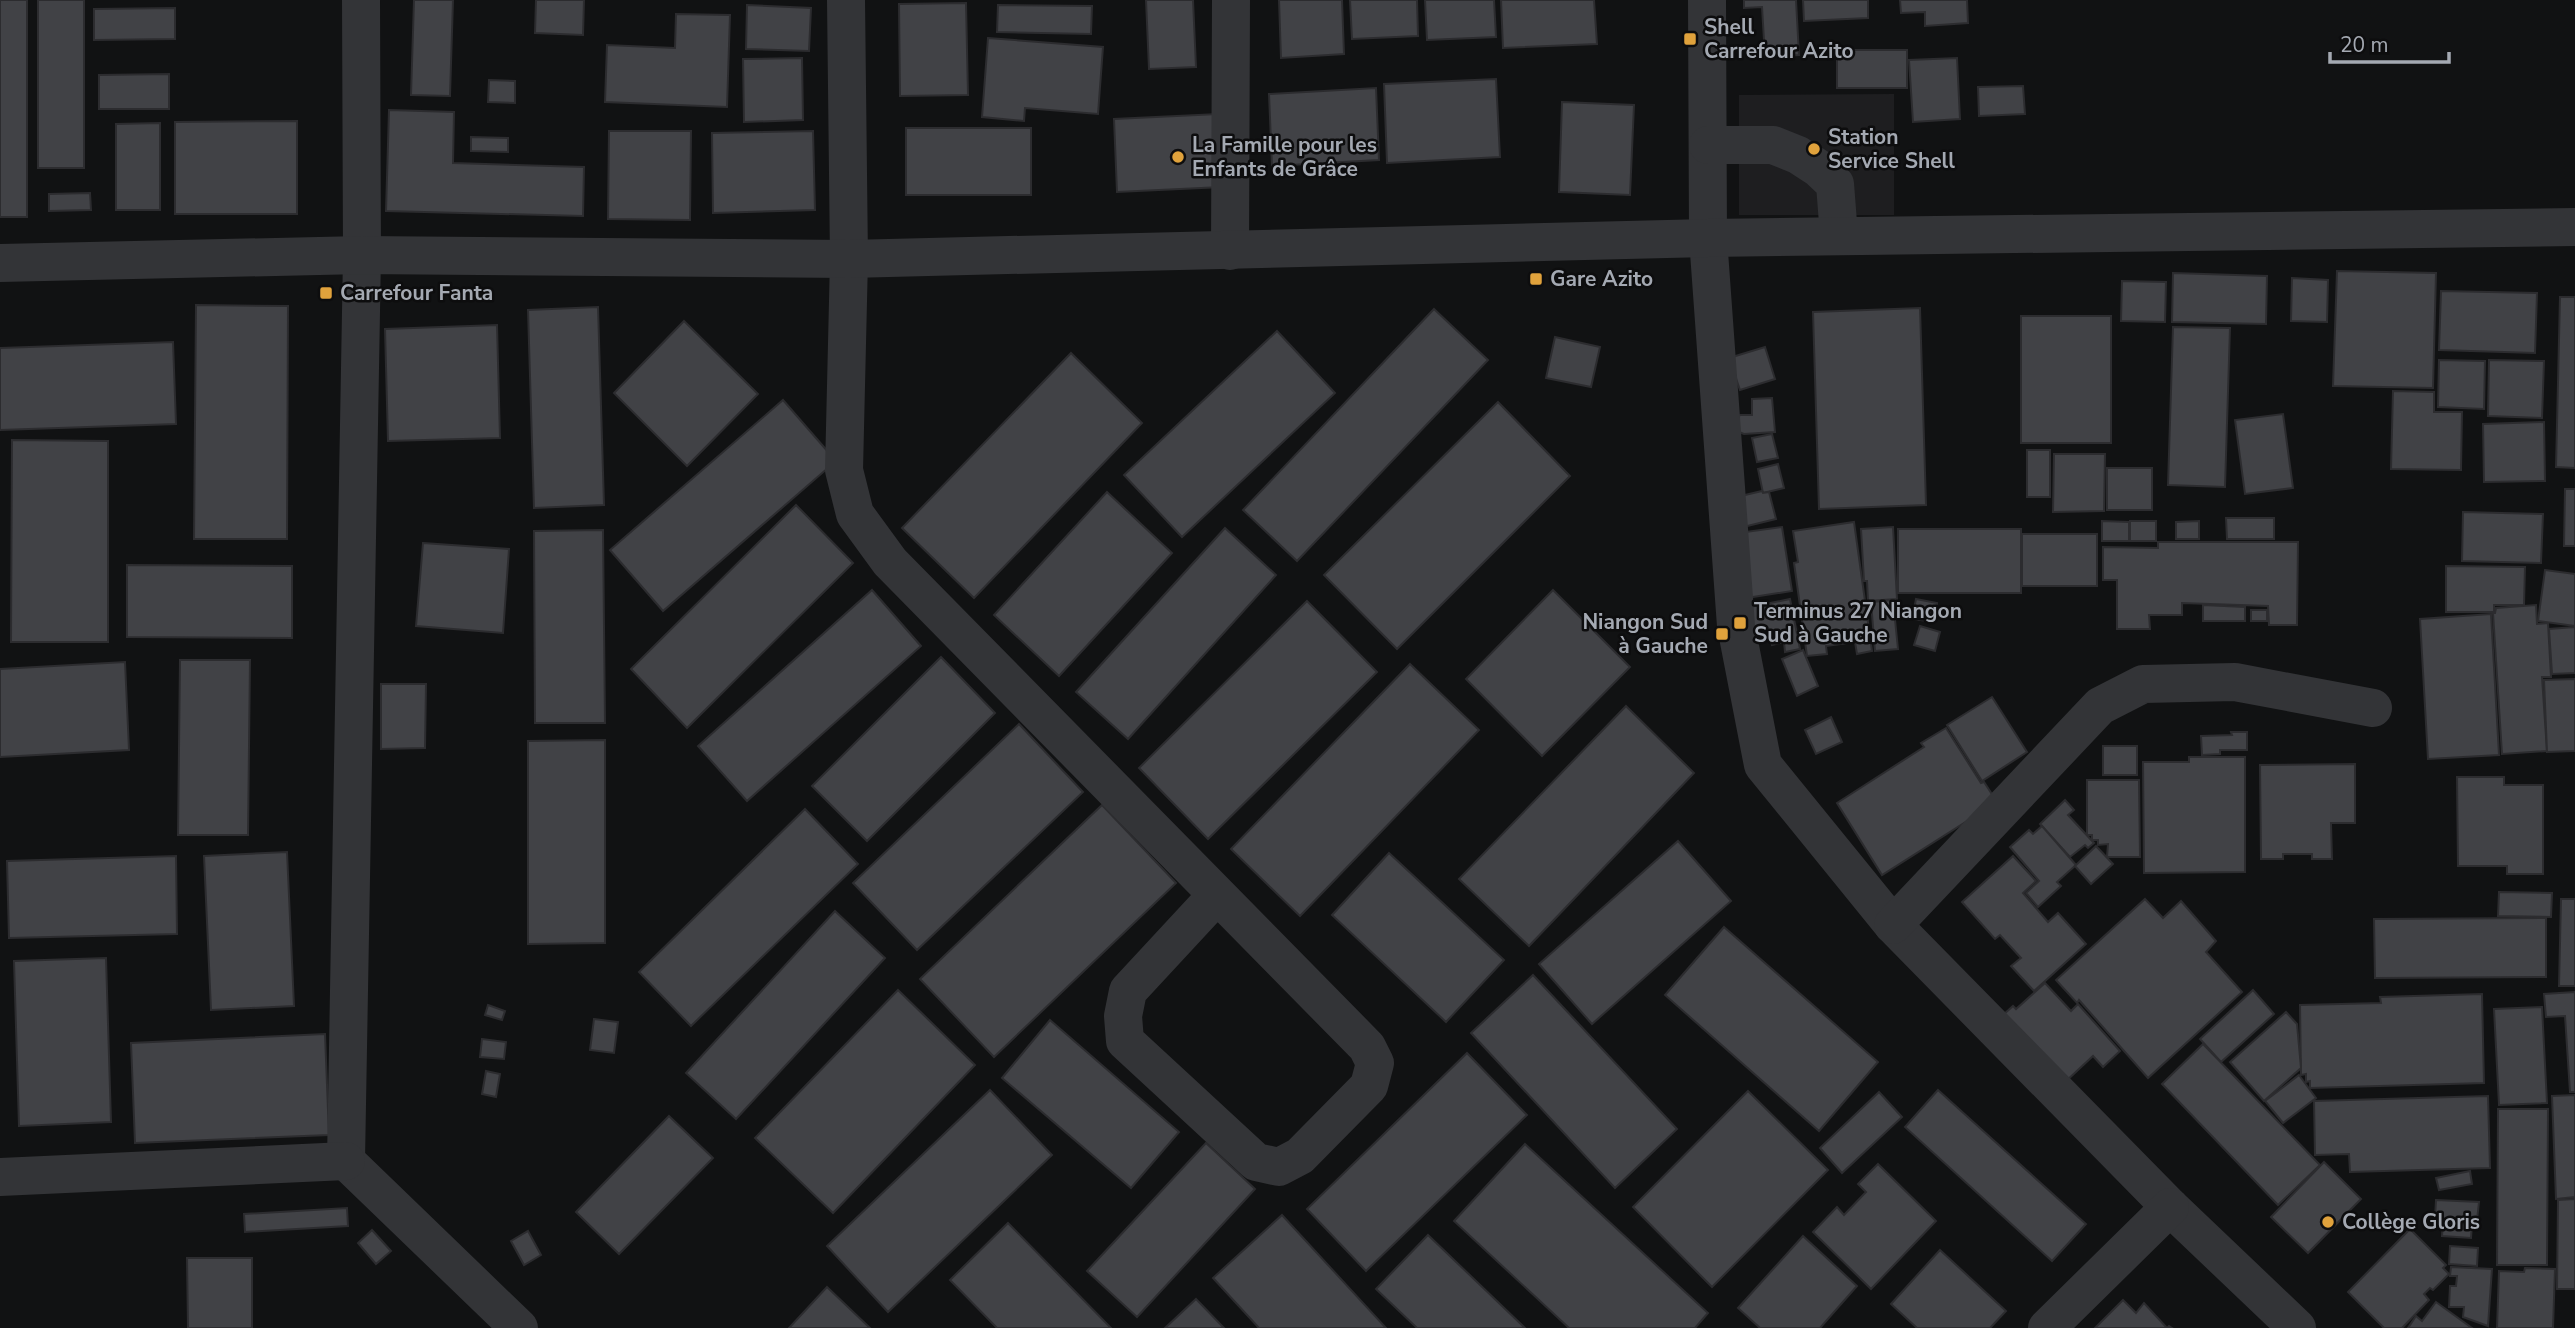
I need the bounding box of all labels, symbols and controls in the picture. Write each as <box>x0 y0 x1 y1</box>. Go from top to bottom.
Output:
place label: Shell Carrefour Azito <box>1704 13 1853 65</box>
scale bar <box>2330 21 2449 65</box>
marker: Shell Carrefour Azito <box>1682 31 1698 47</box>
text: 20 m <box>2340 31 2389 59</box>
place label: Station Service Shell <box>1828 123 1955 175</box>
place label: La Famille pour les Enfants de Grâce <box>1192 131 1377 183</box>
marker: Station Service Shell <box>1806 141 1822 157</box>
marker: La Famille pour les Enfants de Grâce <box>1170 149 1186 165</box>
place label: Gare Azito <box>1550 265 1653 293</box>
marker: Gare Azito <box>1528 271 1544 287</box>
place label: Carrefour Fanta <box>340 279 493 307</box>
marker: Carrefour Fanta <box>318 285 334 301</box>
place label: Terminus 27 Niangon Sud à Gauche <box>1754 597 1962 649</box>
place label: Niangon Sud à Gauche <box>1582 608 1708 660</box>
marker: Terminus 27 Niangon Sud à Gauche <box>1732 615 1748 631</box>
marker: Niangon Sud à Gauche <box>1714 626 1730 642</box>
place label: Collège Gloris <box>2342 1208 2480 1236</box>
marker: Collège Gloris <box>2320 1214 2336 1230</box>

